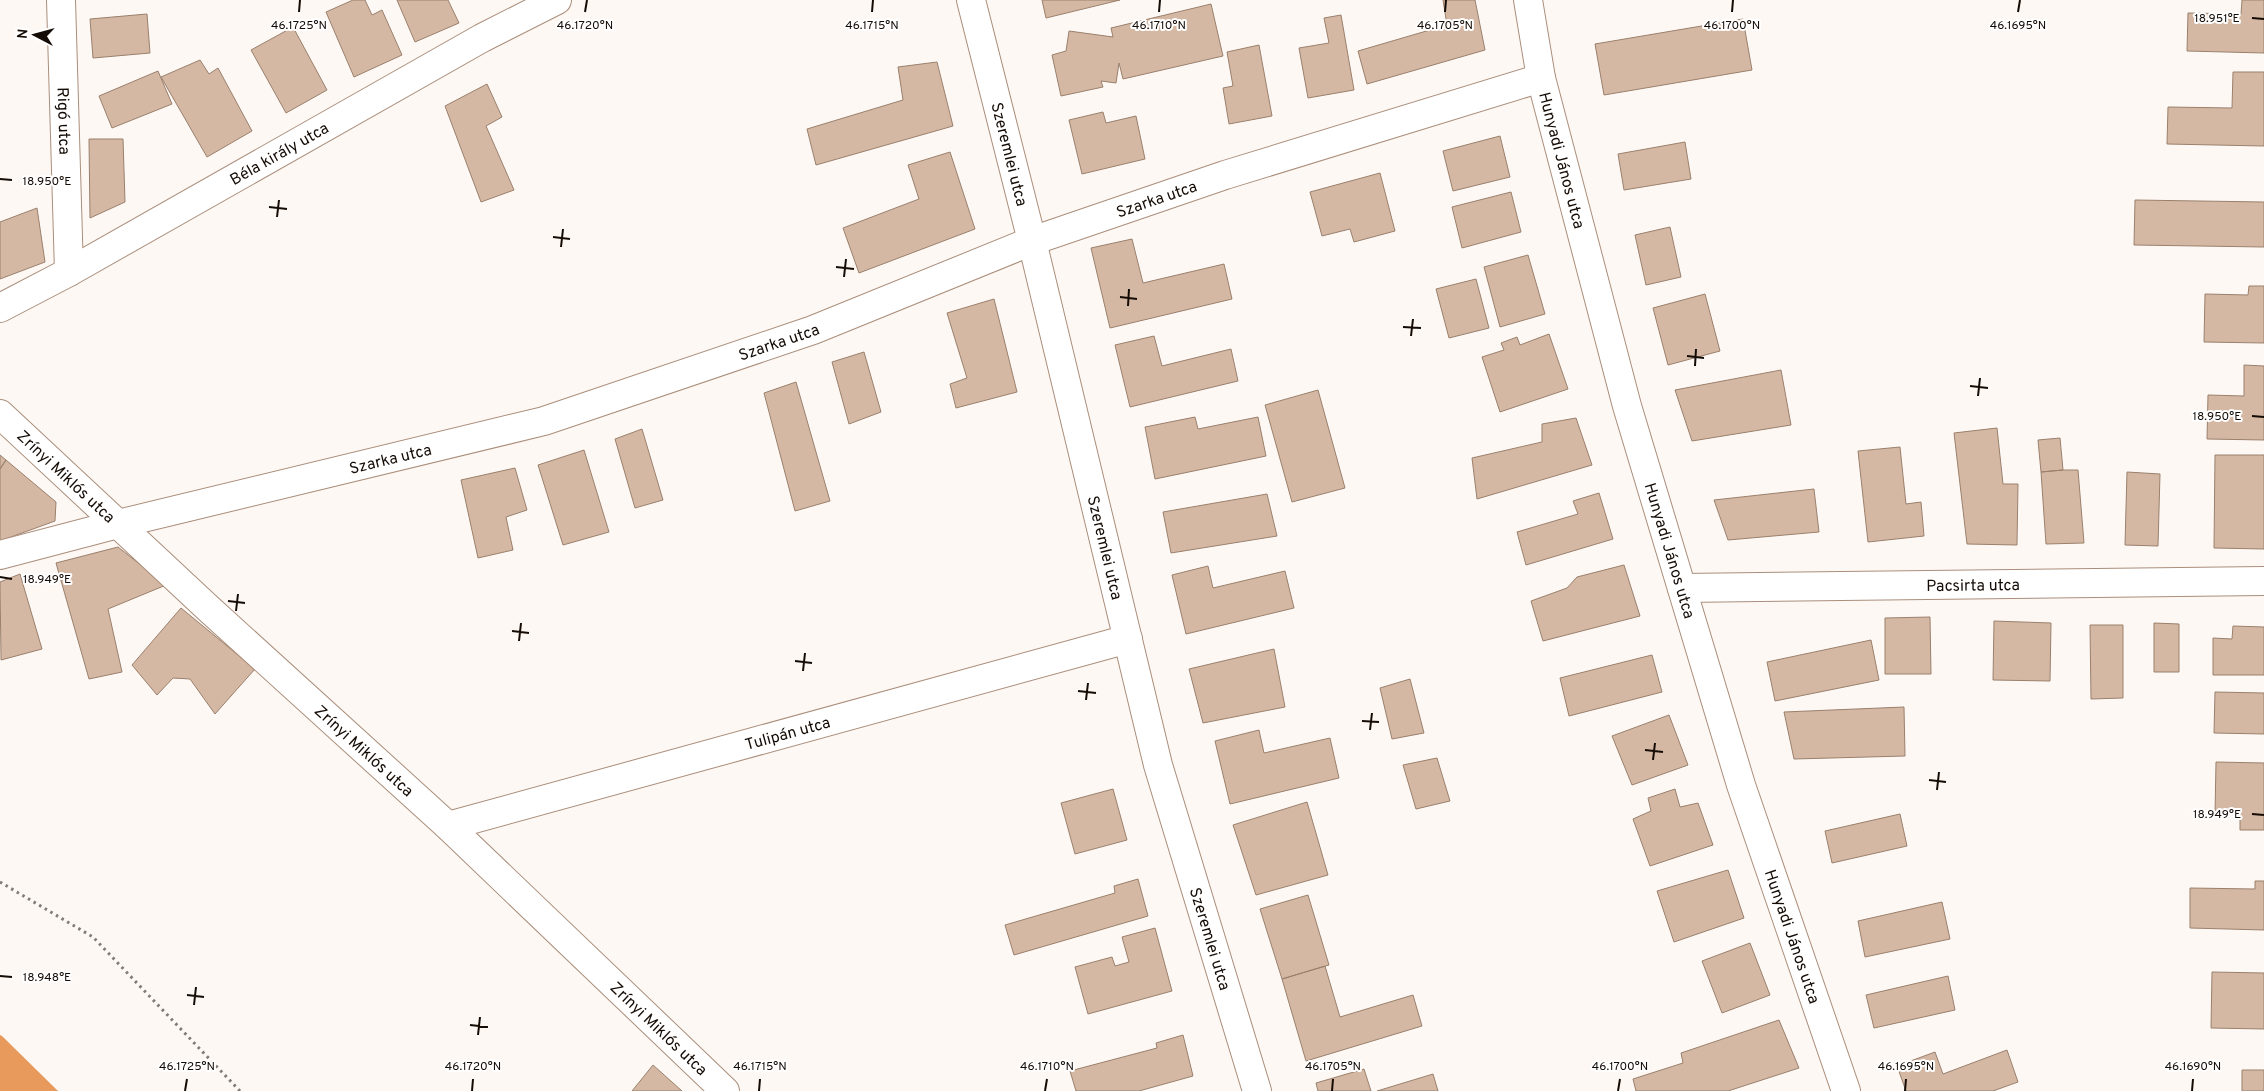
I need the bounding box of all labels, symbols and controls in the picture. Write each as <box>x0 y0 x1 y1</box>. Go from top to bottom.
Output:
north arrow <box>10 10 60 60</box>
text: 18.951°E <box>2194 11 2240 27</box>
text: 46.1725°N <box>271 18 327 34</box>
text: 46.1720°N <box>557 18 613 34</box>
text: 46.1715°N <box>845 18 899 34</box>
text: 46.1710°N <box>1132 18 1186 34</box>
text: 46.1705°N <box>1417 18 1473 34</box>
text: 46.1700°N <box>1704 18 1760 34</box>
text: 46.1695°N <box>1990 18 2046 34</box>
text: N <box>15 28 33 40</box>
street label: Rigó utca <box>52 87 74 155</box>
street label: Hunyadi János utca <box>1533 90 1588 231</box>
street label: Szeremlei utca <box>985 101 1031 209</box>
street label: Béla király utca <box>227 119 333 191</box>
text: 18.950°E <box>23 174 71 190</box>
street label: Szarka utca <box>1114 177 1200 223</box>
street label: Szarka utca <box>736 320 823 366</box>
text: 18.950°E <box>2193 409 2241 425</box>
street label: Zrínyi Miklós utca <box>12 427 118 528</box>
street label: Szarka utca <box>347 441 434 480</box>
street label: Hunyadi János utca <box>1639 481 1698 621</box>
street label: Szeremlei utca <box>1082 494 1126 602</box>
text: 18.949°E <box>23 572 71 588</box>
street label: Pacsirta utca <box>1926 576 2020 597</box>
street label: Zrínyi Miklós utca <box>309 702 417 802</box>
street label: Tulipán utca <box>743 713 833 756</box>
text: 18.949°E <box>2193 807 2241 823</box>
street label: Hunyadi János utca <box>1759 867 1823 1007</box>
street label: Szeremlei utca <box>1184 885 1234 993</box>
text: 18.948°E <box>23 970 71 986</box>
street label: Zrínyi Miklós utca <box>605 978 711 1081</box>
text: 46.1725°N <box>159 1059 215 1075</box>
text: 46.1720°N <box>445 1059 501 1075</box>
text: 46.1715°N <box>733 1059 787 1075</box>
text: 46.1710°N <box>1020 1059 1074 1075</box>
text: 46.1705°N <box>1305 1059 1361 1075</box>
text: 46.1700°N <box>1592 1059 1648 1075</box>
text: 46.1695°N <box>1878 1059 1934 1075</box>
text: 46.1690°N <box>2165 1059 2221 1075</box>

